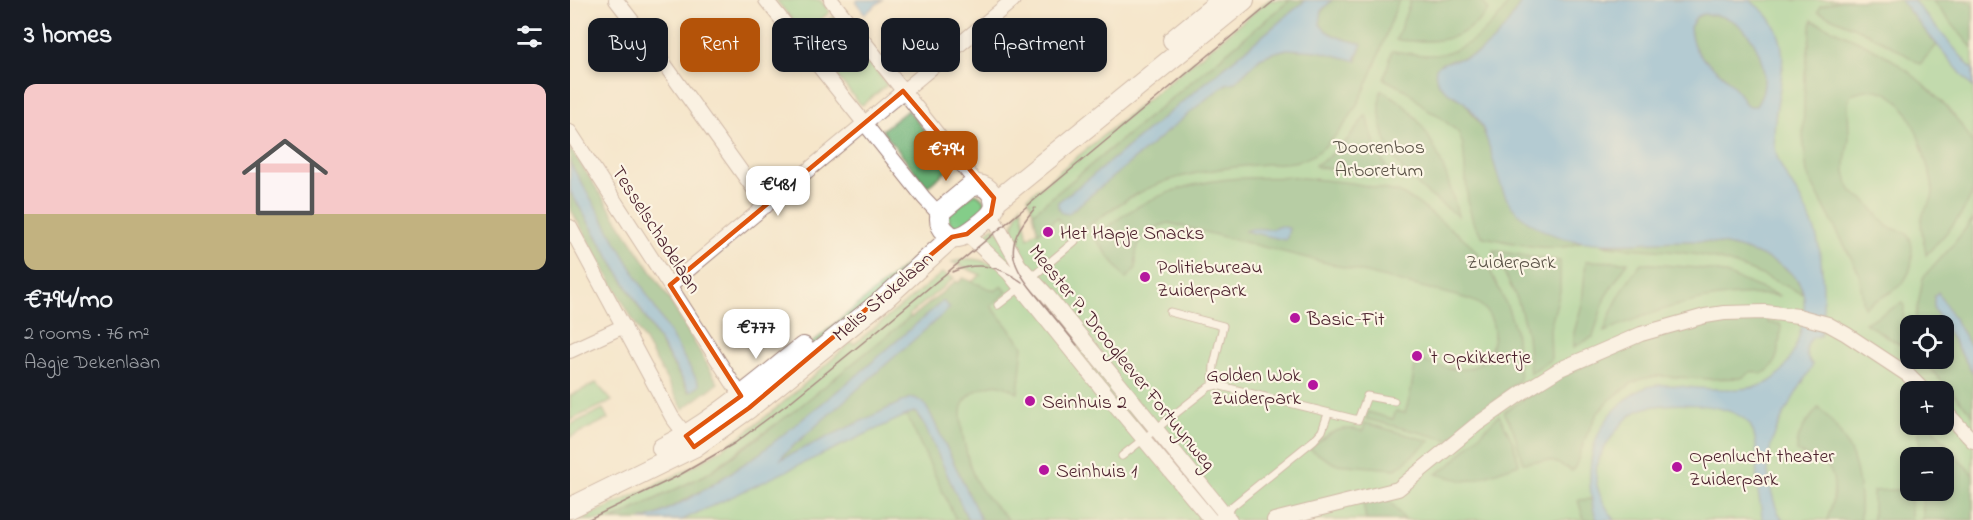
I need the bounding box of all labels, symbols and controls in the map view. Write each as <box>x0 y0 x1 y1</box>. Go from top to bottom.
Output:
text: 3 homes <box>24 17 112 55</box>
chip: Buy <box>588 18 668 72</box>
chip: Rent <box>680 18 760 72</box>
chip: Filters <box>772 18 869 72</box>
chip: New <box>881 18 960 72</box>
chip: Apartment <box>972 18 1107 72</box>
icon: filters <box>513 20 546 53</box>
icon: home <box>231 123 339 231</box>
pin: €794 <box>910 131 982 182</box>
park label: Doorenbos Arboretum <box>1332 134 1425 186</box>
text: €794 <box>928 136 964 165</box>
street label: Tesselschadelaan <box>603 161 707 300</box>
pin: €481 <box>742 166 814 217</box>
text: €481 <box>760 171 796 200</box>
place label: Het Hapje Snacks <box>1060 220 1204 249</box>
marker: Het Hapje Snacks <box>1041 225 1055 239</box>
street label: Meester P. Droogleever Fortuynweg <box>1020 239 1222 479</box>
street label: Melis Stokelaan <box>827 246 940 350</box>
park label: Zuiderpark <box>1466 249 1556 278</box>
place label: Politiebureau Zuiderpark <box>1157 254 1263 306</box>
marker: Politiebureau Zuiderpark <box>1138 270 1152 284</box>
text: €794/mo <box>24 282 113 320</box>
place label: Basic-Fit <box>1306 306 1385 335</box>
pin: €777 <box>720 309 792 360</box>
marker: Basic-Fit <box>1288 311 1302 325</box>
text: €777 <box>737 314 775 343</box>
map controls <box>1900 315 1954 501</box>
button: locate <box>1900 315 1954 369</box>
text: 2 rooms · 76 m² <box>24 320 149 349</box>
place label: 't Opkikkertje <box>1429 344 1531 373</box>
text: Aagje Dekenlaan <box>24 349 160 378</box>
marker: 't Opkikkertje <box>1410 349 1424 363</box>
place label: Golden Wok Zuiderpark <box>1206 362 1301 414</box>
marker: Golden Wok Zuiderpark <box>1306 378 1320 392</box>
button: + <box>1900 381 1954 435</box>
place label: Seinhuis 2 <box>1042 389 1127 418</box>
marker: Seinhuis 2 <box>1023 394 1037 408</box>
place label: Openlucht theater Zuiderpark <box>1689 443 1835 495</box>
button: − <box>1900 447 1954 501</box>
place label: Seinhuis 1 <box>1056 458 1137 487</box>
marker: Openlucht theater Zuiderpark <box>1670 460 1684 474</box>
marker: Seinhuis 1 <box>1037 463 1051 477</box>

